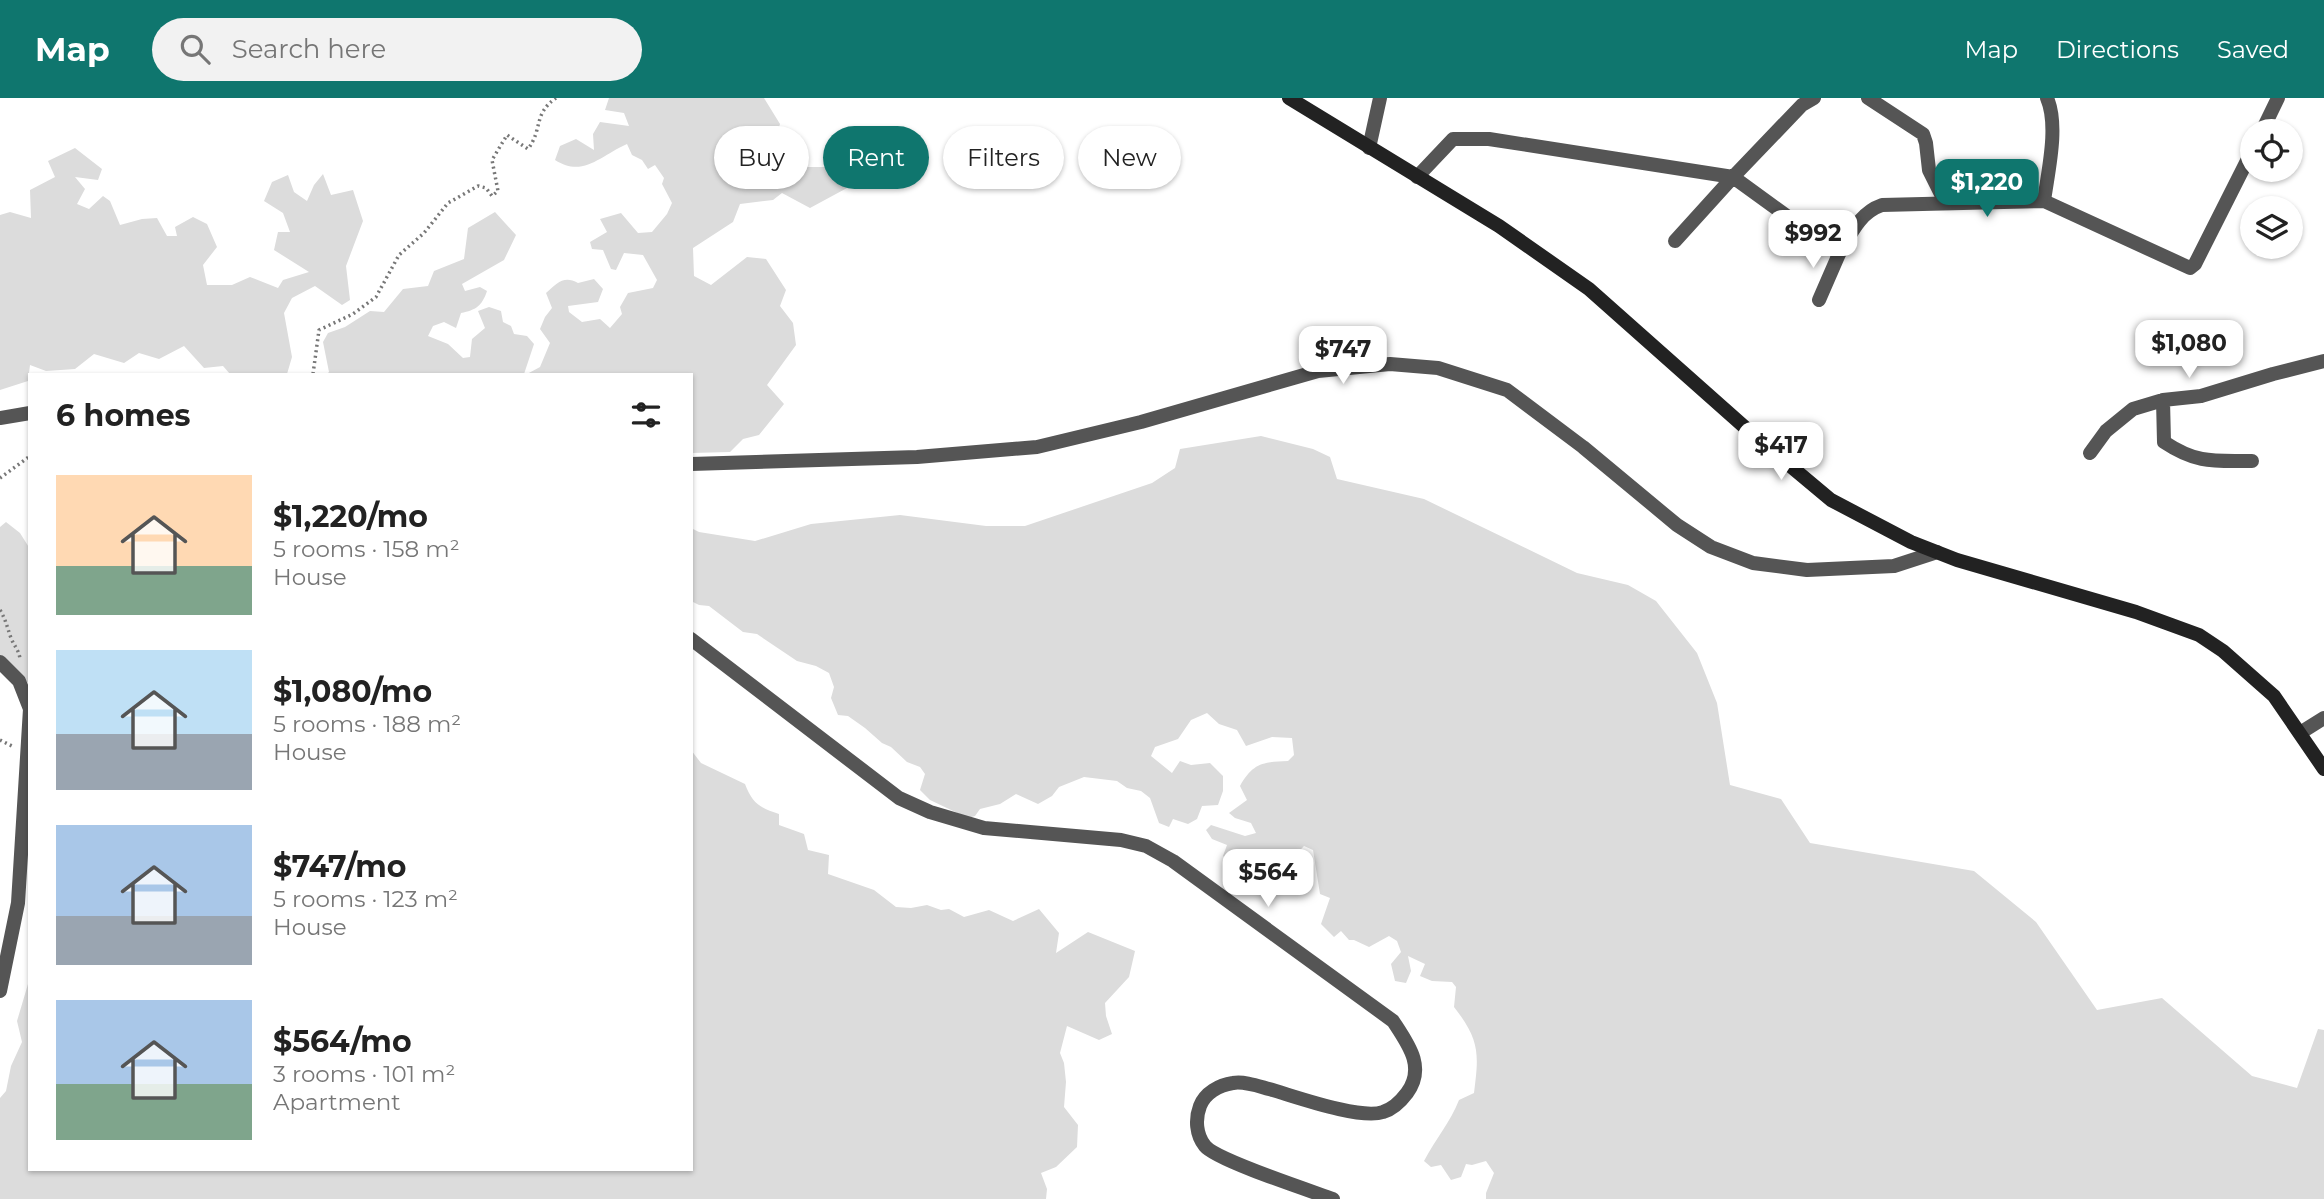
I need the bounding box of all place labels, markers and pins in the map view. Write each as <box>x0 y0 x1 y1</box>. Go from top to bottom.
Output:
pin: $1,220 <box>1930 159 2044 219</box>
pin: $992 <box>1772 211 1854 270</box>
pin: $1,080 <box>2132 320 2246 380</box>
pin: $747 <box>1302 327 1384 386</box>
pin: $417 <box>1740 422 1822 482</box>
pin: $564 <box>1227 850 1309 909</box>

